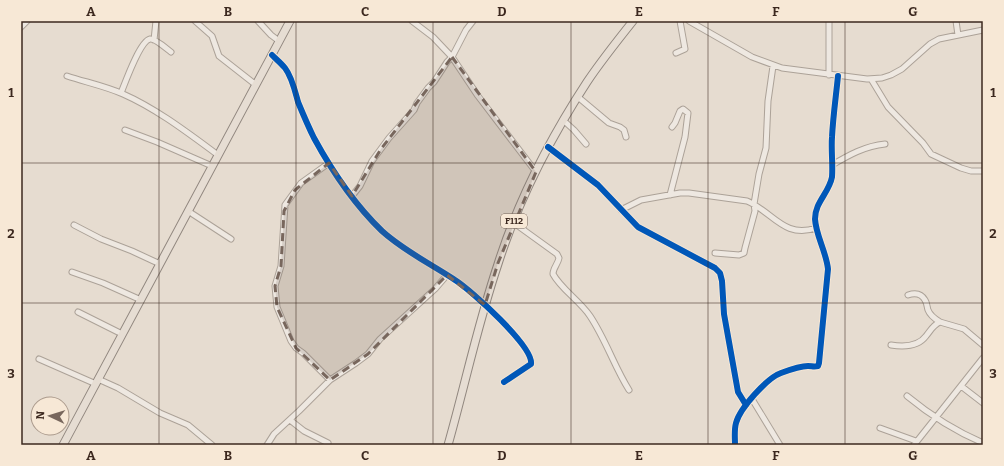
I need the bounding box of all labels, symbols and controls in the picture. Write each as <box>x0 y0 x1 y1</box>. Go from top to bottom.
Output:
text: A <box>86 4 96 19</box>
text: B <box>224 4 232 19</box>
text: C <box>361 4 369 19</box>
text: D <box>497 4 507 19</box>
text: E <box>635 4 643 19</box>
text: F <box>772 4 780 19</box>
text: G <box>908 4 918 19</box>
text: 1 <box>8 85 14 100</box>
text: 1 <box>990 85 996 100</box>
road number: F112 <box>501 214 527 228</box>
text: 2 <box>7 226 15 241</box>
text: 2 <box>989 226 997 241</box>
text: 3 <box>7 366 15 381</box>
text: 3 <box>989 366 997 381</box>
north arrow <box>30 396 70 436</box>
text: N <box>34 410 47 420</box>
text: A <box>86 448 96 463</box>
text: B <box>224 448 232 463</box>
text: C <box>361 448 369 463</box>
text: D <box>497 448 507 463</box>
text: E <box>635 448 643 463</box>
text: F <box>772 448 780 463</box>
text: G <box>908 448 918 463</box>

